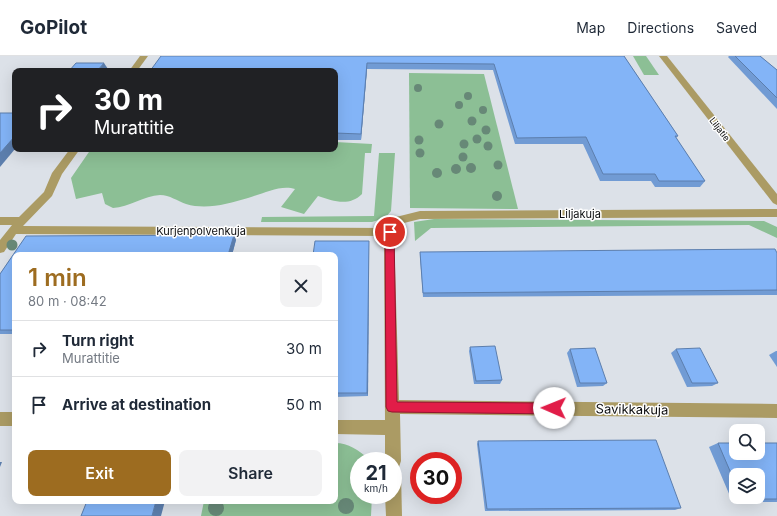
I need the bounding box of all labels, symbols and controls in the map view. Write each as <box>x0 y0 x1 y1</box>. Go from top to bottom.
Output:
text: GoPilot <box>20 16 87 39</box>
text: Map <box>576 19 605 36</box>
text: Directions <box>627 19 694 36</box>
text: Saved <box>716 19 757 36</box>
text: 30 m <box>94 83 163 117</box>
icon: right <box>28 84 80 136</box>
street label: Liljatie <box>707 115 733 143</box>
text: Murattitie <box>94 117 174 138</box>
street label: Liljakuja <box>559 207 601 221</box>
pin <box>373 215 407 249</box>
icon: arrive <box>379 221 401 243</box>
street label: Kurjenpolvenkuja <box>156 224 246 238</box>
text: 1 min <box>28 263 87 292</box>
button: close <box>280 265 322 307</box>
text: 80 m · 08:42 <box>28 293 107 309</box>
text: Turn right <box>62 331 134 350</box>
icon: right <box>28 338 50 360</box>
text: 30 m <box>286 339 322 358</box>
text: Murattitie <box>62 350 120 366</box>
position arrow <box>533 387 575 429</box>
icon: arrive <box>28 394 50 416</box>
text: Arrive at destination <box>62 395 211 414</box>
text: 50 m <box>286 395 322 414</box>
street label: Savikkakuja <box>595 400 669 418</box>
map controls <box>729 424 765 504</box>
button: search <box>729 424 765 460</box>
button: Exit <box>28 450 171 496</box>
button: Share <box>179 450 322 496</box>
speed limit sign: 30 <box>410 452 462 504</box>
text: 21 <box>365 461 387 485</box>
button: layers <box>729 468 765 504</box>
text: km/h <box>364 482 388 494</box>

